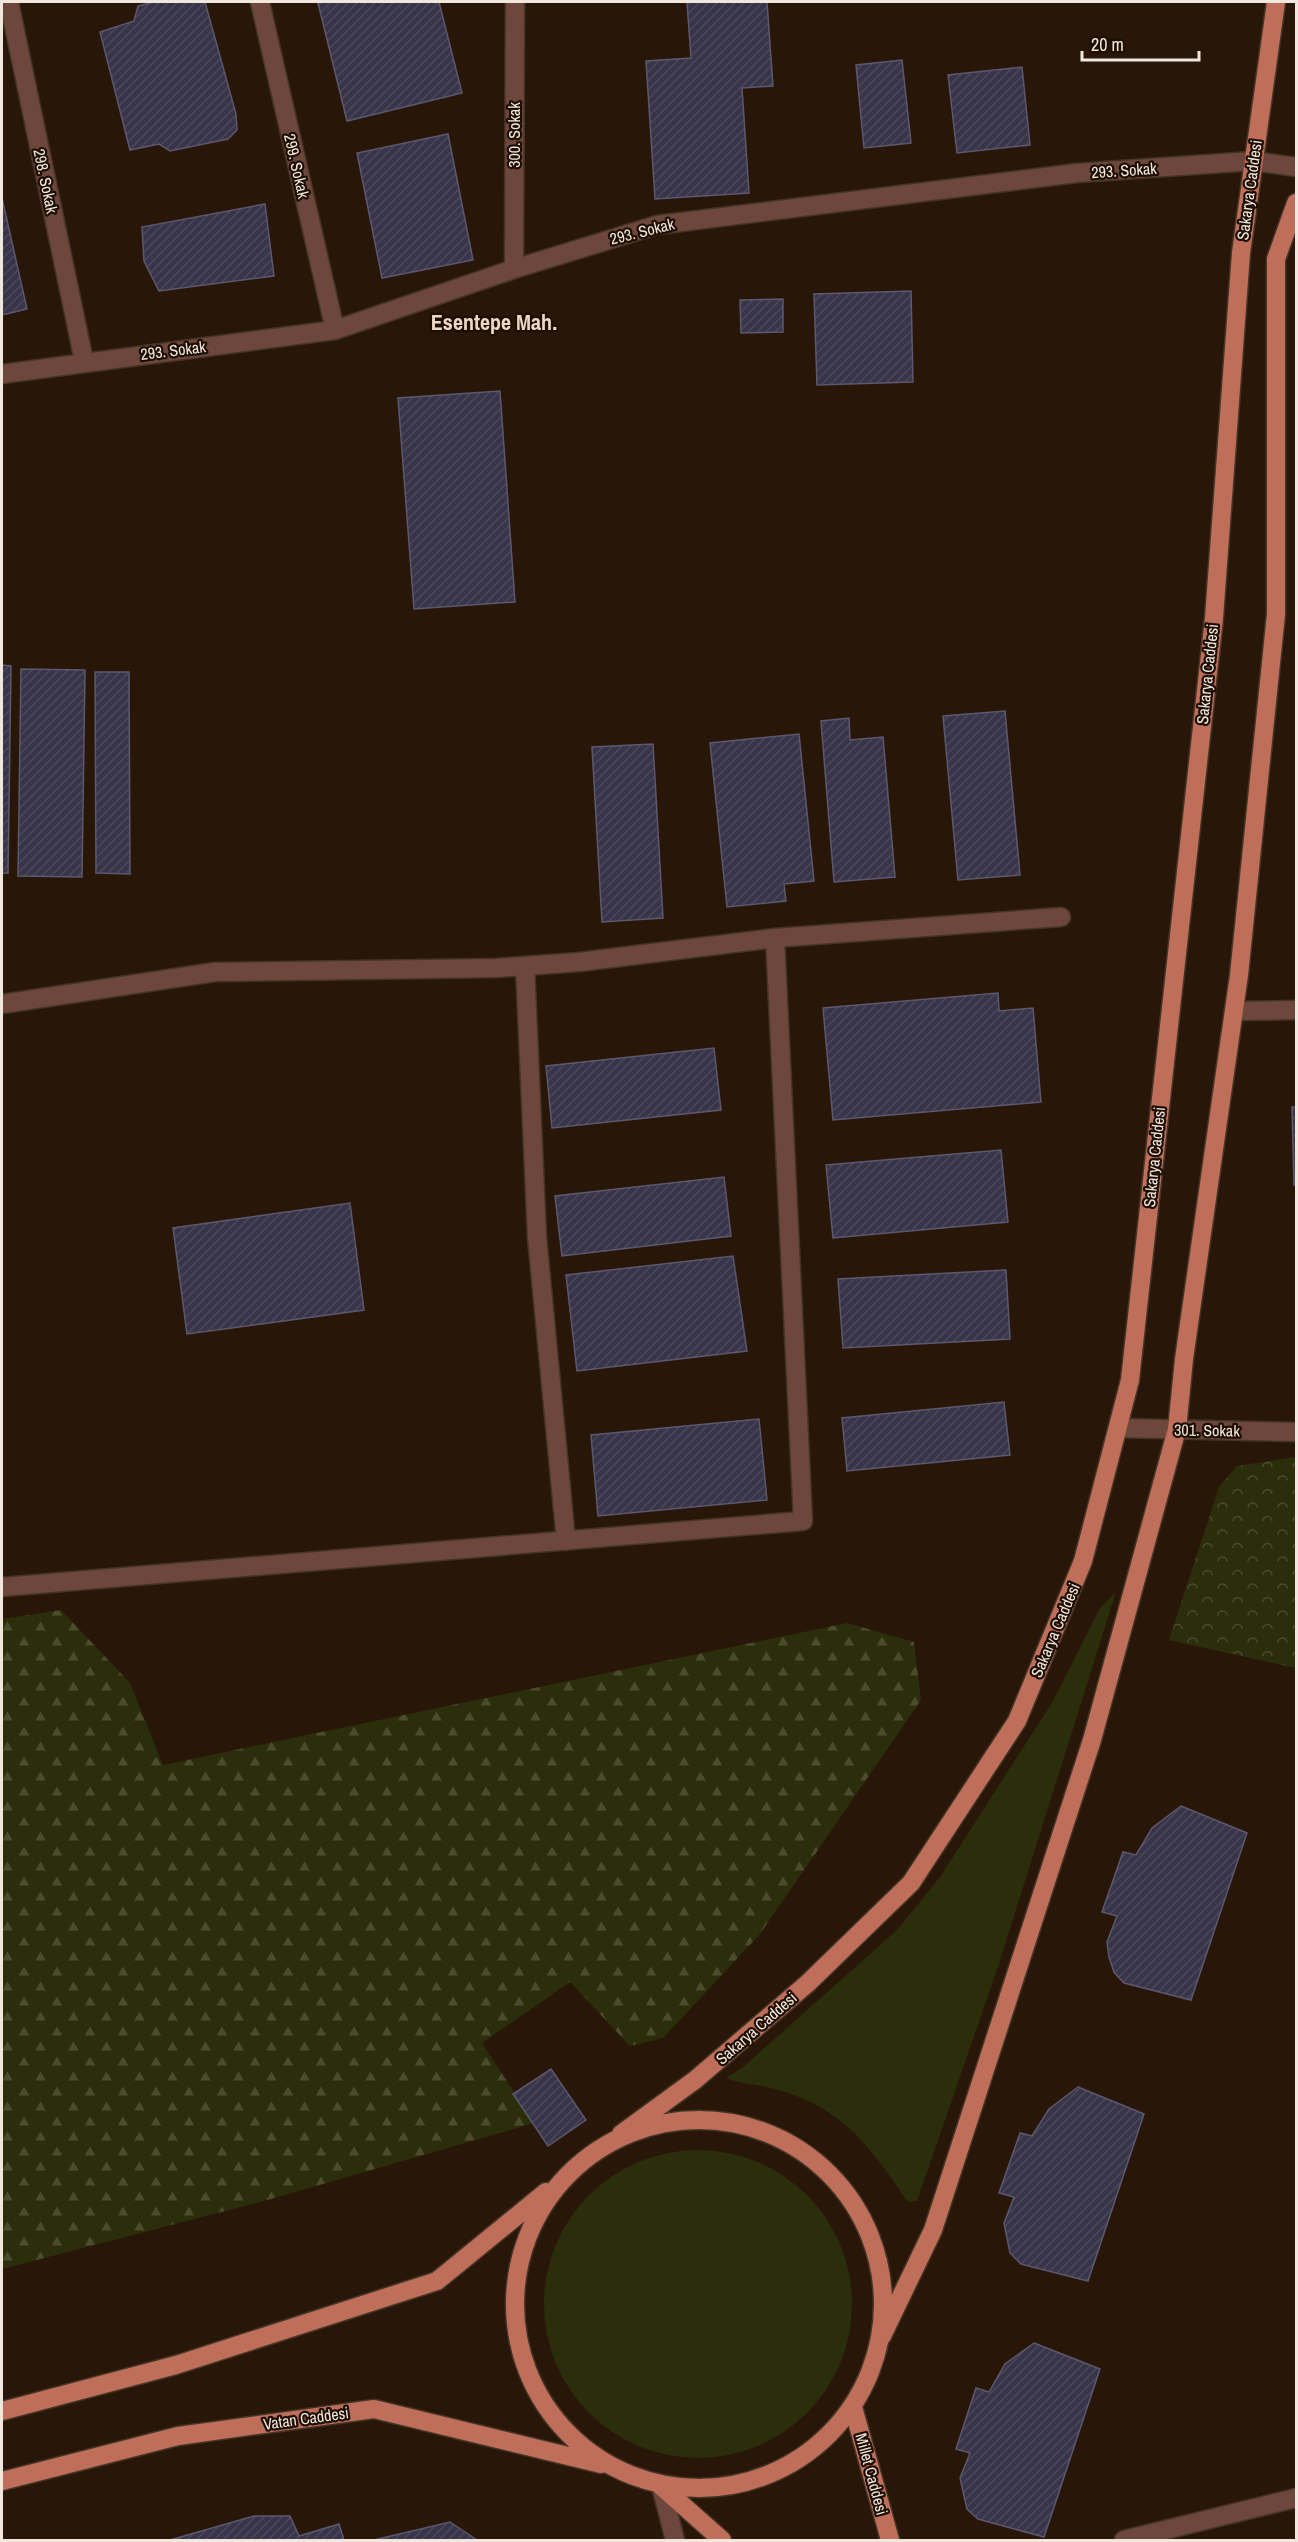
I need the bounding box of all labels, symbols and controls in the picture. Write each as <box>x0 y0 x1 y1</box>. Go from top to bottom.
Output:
scale bar <box>1082 24 1199 62</box>
text: 20 m <box>1091 32 1124 57</box>
street label: 300. Sokak <box>503 102 525 168</box>
street label: 299. Sokak <box>279 132 315 201</box>
street label: Sakarya Caddesi <box>1231 139 1267 241</box>
street label: 298. Sokak <box>28 147 64 216</box>
street label: 293. Sokak <box>1090 157 1158 183</box>
street label: 293. Sokak <box>607 212 677 250</box>
district label: Esentepe Mah. <box>431 307 557 337</box>
street label: 293. Sokak <box>139 335 207 365</box>
street label: Sakarya Caddesi <box>1191 623 1223 725</box>
street label: Sakarya Caddesi <box>1138 1106 1170 1208</box>
street label: 301. Sokak <box>1174 1418 1240 1442</box>
street label: Sakarya Caddesi <box>1025 1579 1085 1681</box>
street label: Sakarya Caddesi <box>711 1987 801 2069</box>
street label: Vatan Caddesi <box>262 2401 350 2435</box>
street label: Millet Caddesi <box>851 2431 893 2517</box>

